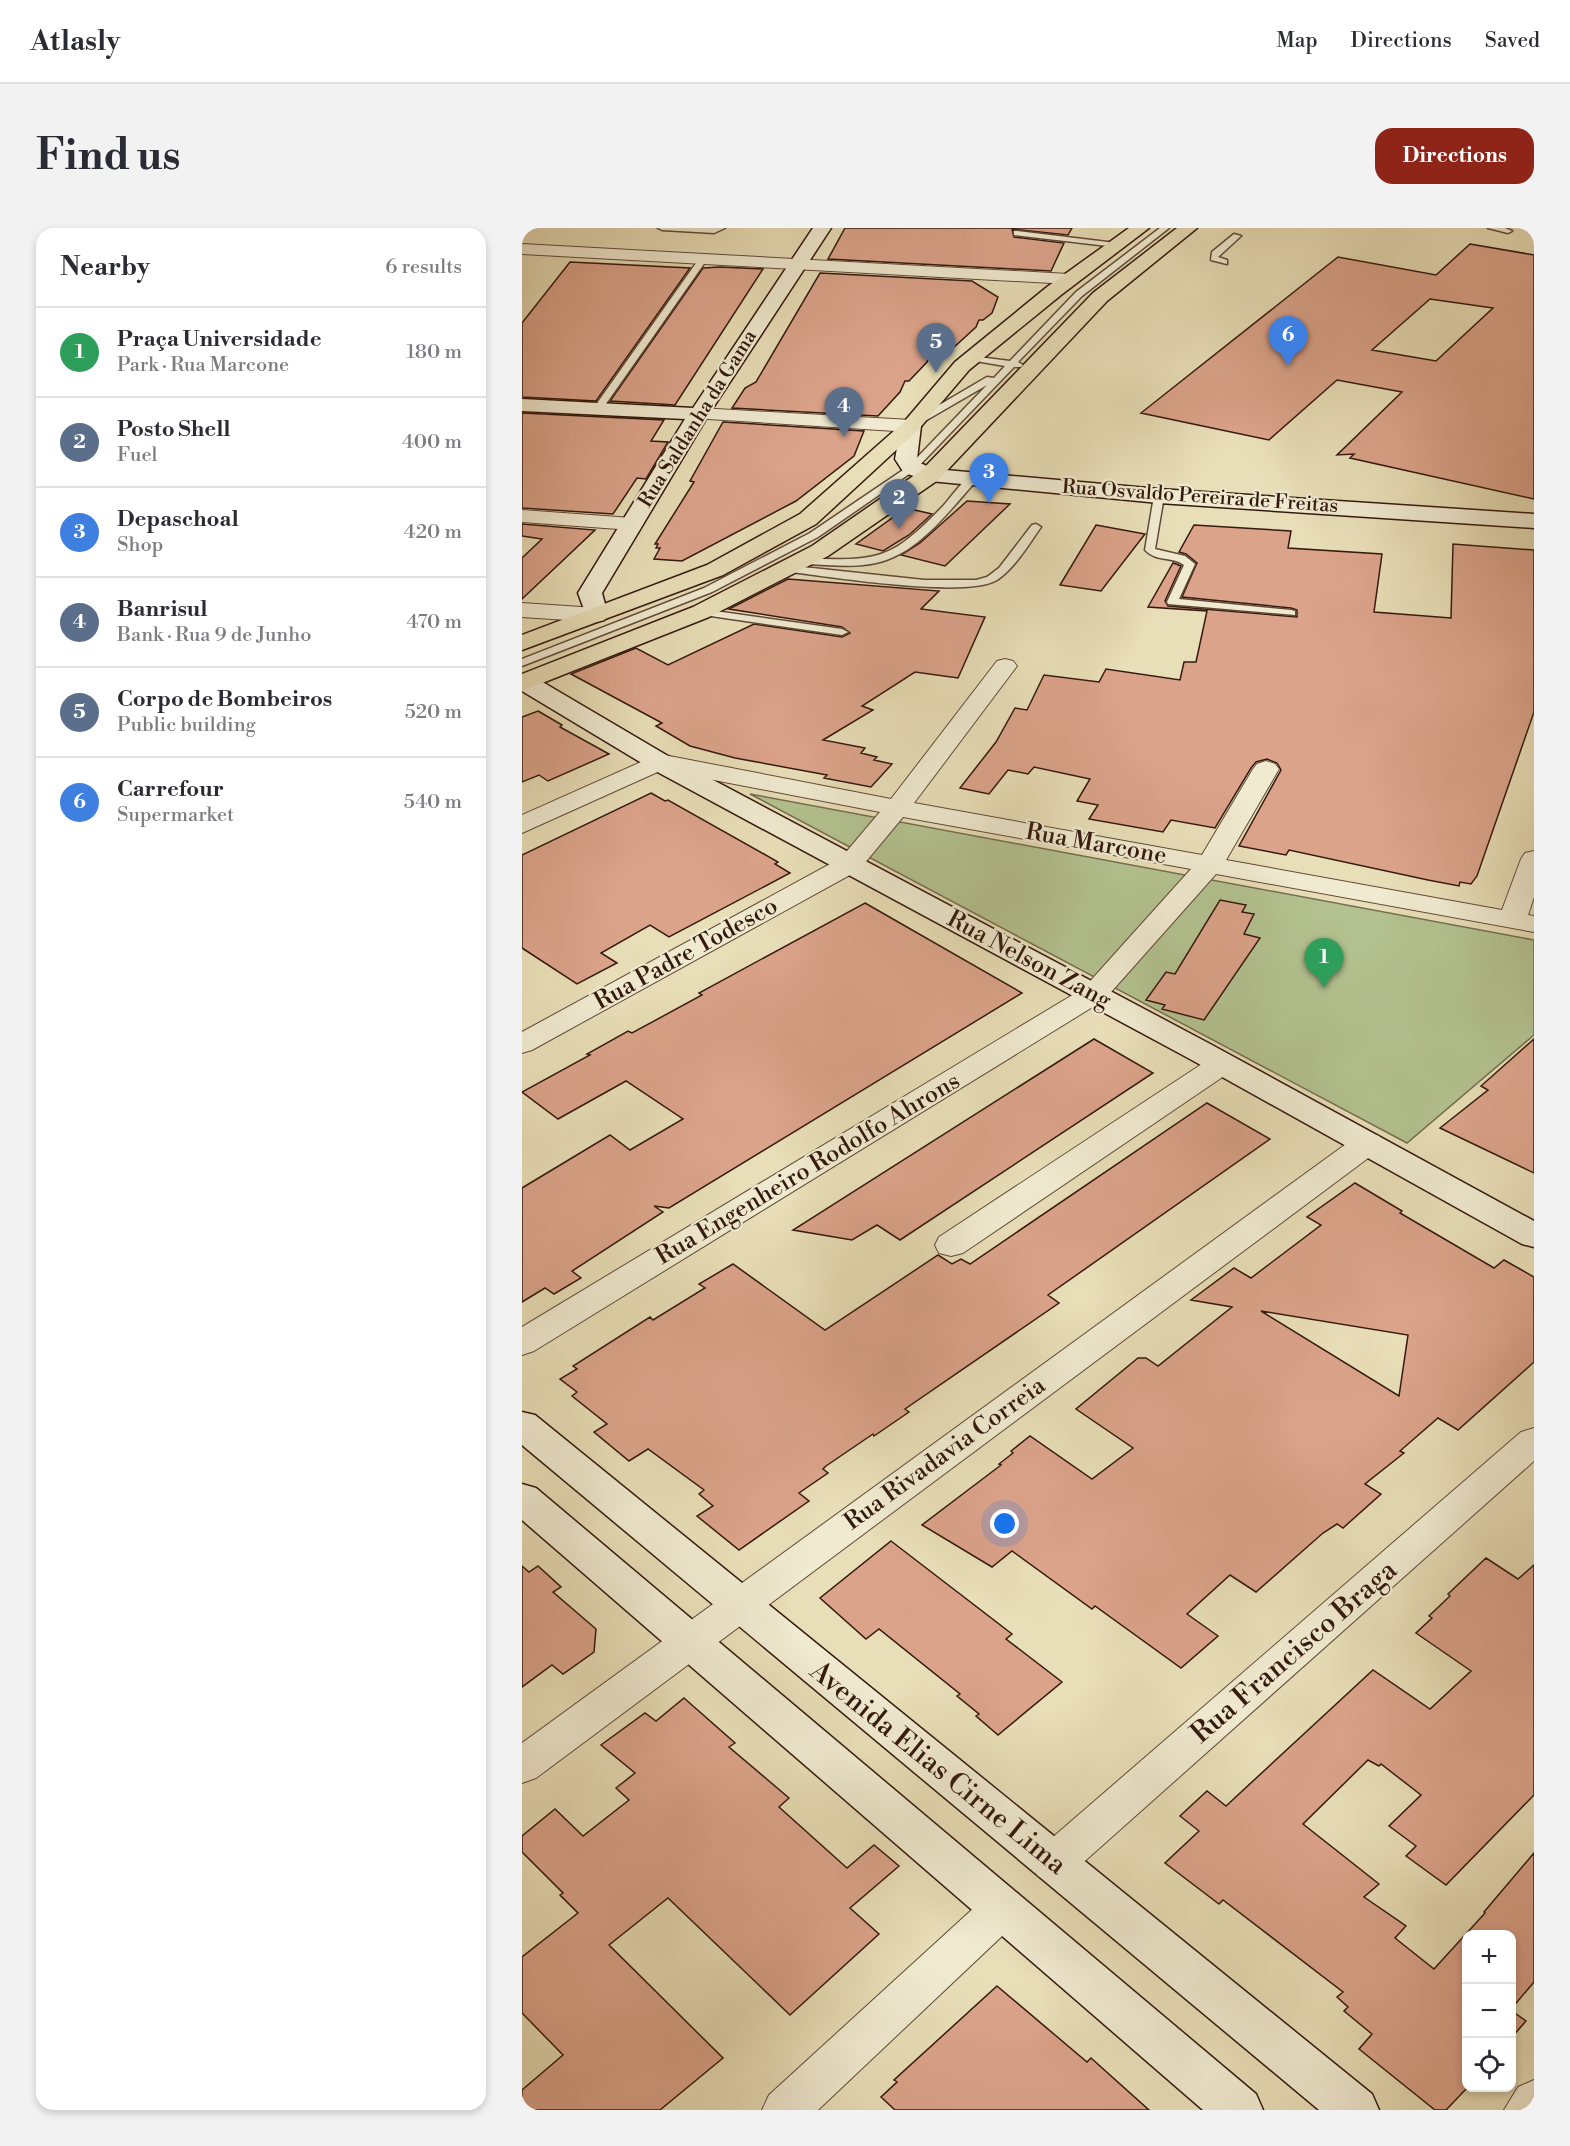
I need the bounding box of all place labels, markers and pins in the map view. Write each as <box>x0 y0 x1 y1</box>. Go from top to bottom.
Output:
pin: 6 <box>1268 316 1308 366</box>
pin: 5 <box>916 324 956 373</box>
pin: 4 <box>824 388 864 437</box>
pin: 3 <box>970 454 1008 503</box>
pin: 2 <box>880 480 919 529</box>
pin: 1 <box>1304 938 1344 988</box>

